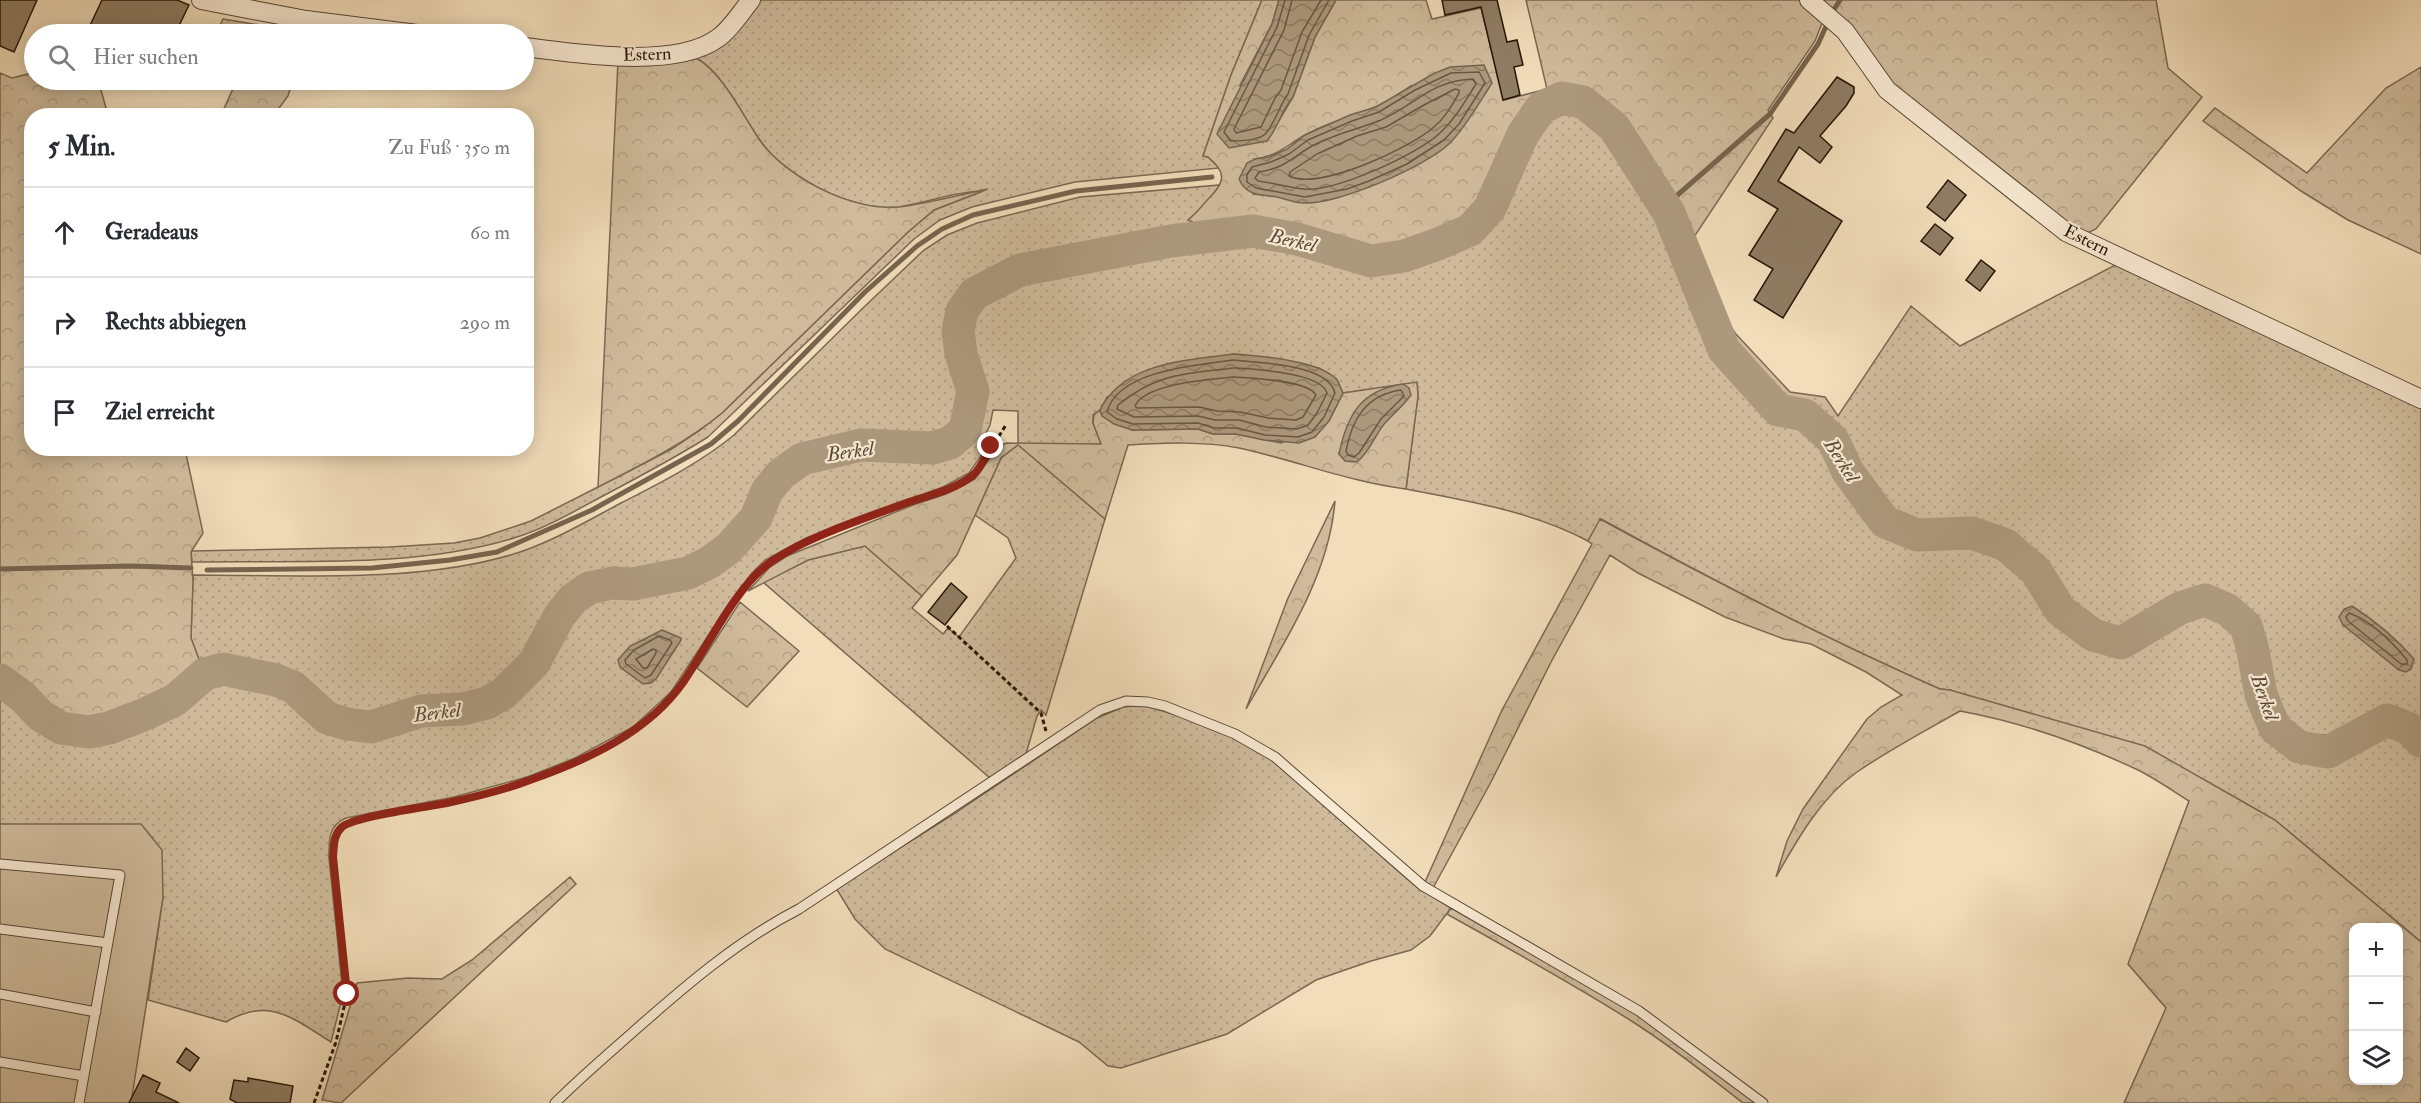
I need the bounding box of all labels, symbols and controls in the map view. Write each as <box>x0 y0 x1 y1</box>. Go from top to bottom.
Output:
search box <box>24 24 534 90</box>
icon: search <box>45 41 78 74</box>
street label: Estern <box>622 42 672 67</box>
text: Hier suchen <box>93 43 199 71</box>
text: 5 Min. <box>48 131 115 163</box>
text: Zu Fuß · 350 m <box>389 135 510 160</box>
icon: ahead <box>48 216 81 249</box>
text: Geradeaus <box>105 218 198 246</box>
street label: Estern <box>2060 219 2114 261</box>
text: 60 m <box>470 220 510 245</box>
water label: Berkel <box>1266 223 1321 258</box>
icon: right <box>48 306 81 339</box>
text: Rechts abbiegen <box>105 308 246 336</box>
text: 290 m <box>460 310 510 335</box>
icon: arrive <box>48 396 81 429</box>
text: Ziel erreicht <box>105 398 215 426</box>
route end <box>977 432 1003 458</box>
water label: Berkel <box>1818 433 1866 489</box>
water label: Berkel <box>824 436 877 467</box>
water label: Berkel <box>2245 670 2285 726</box>
water label: Berkel <box>411 697 464 728</box>
map controls <box>2349 923 2403 1085</box>
button: + <box>2349 923 2403 977</box>
button: − <box>2349 977 2403 1031</box>
route start <box>333 980 359 1006</box>
button: layers <box>2349 1031 2403 1085</box>

